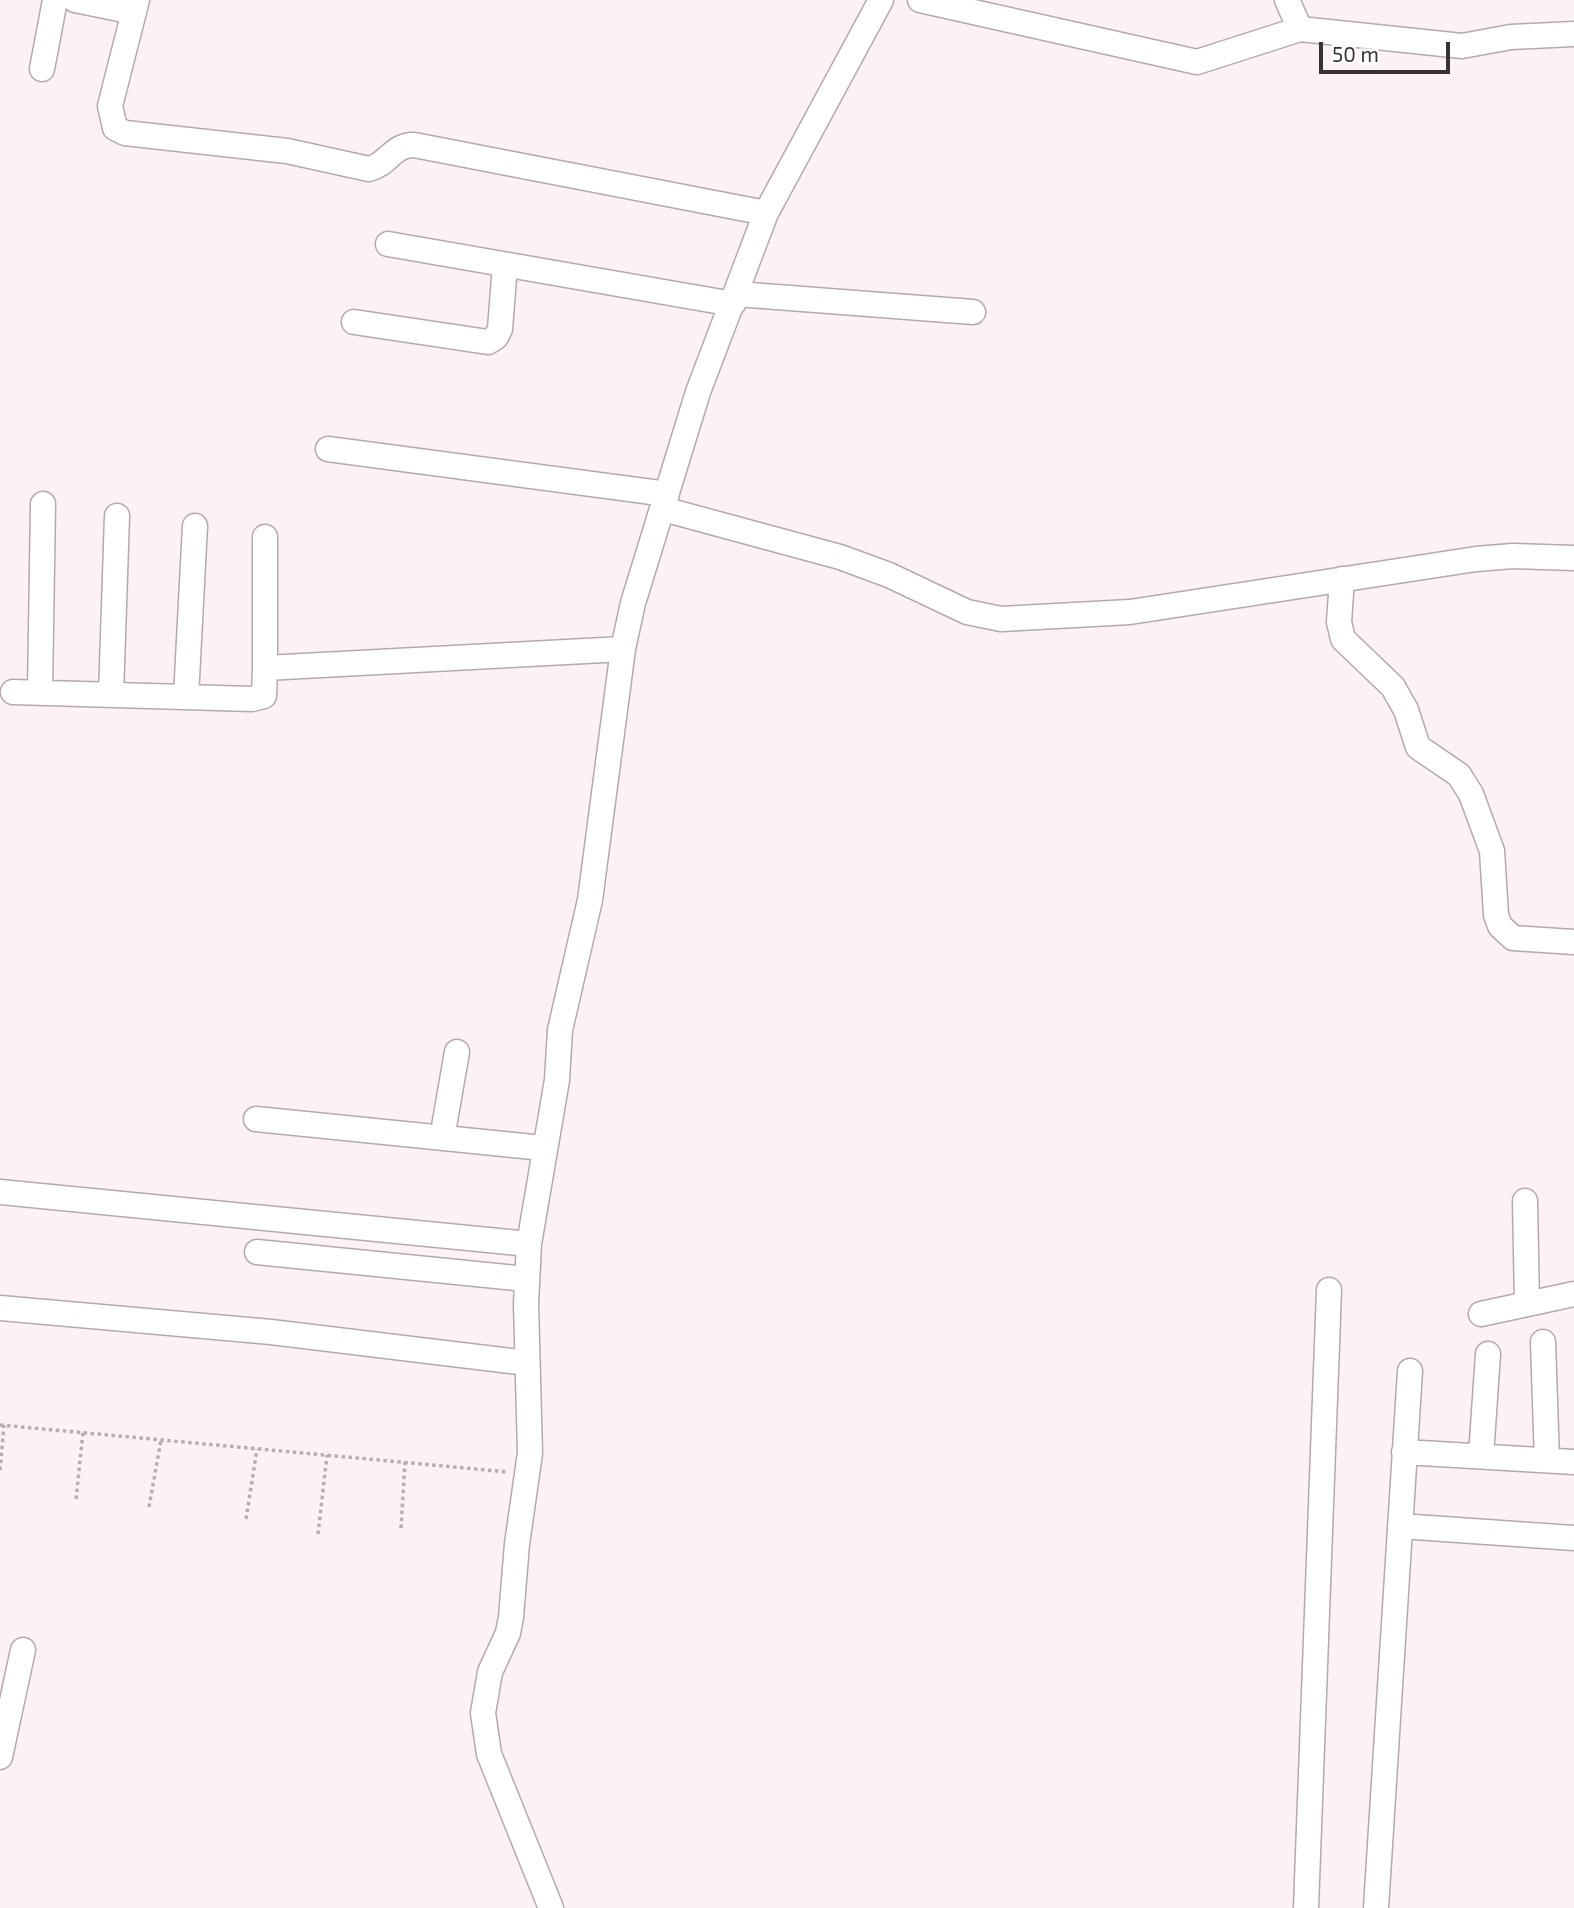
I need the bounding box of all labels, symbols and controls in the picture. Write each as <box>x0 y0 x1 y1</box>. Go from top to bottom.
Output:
scale bar <box>1322 28 1453 72</box>
text: 50 m <box>1332 41 1379 66</box>

